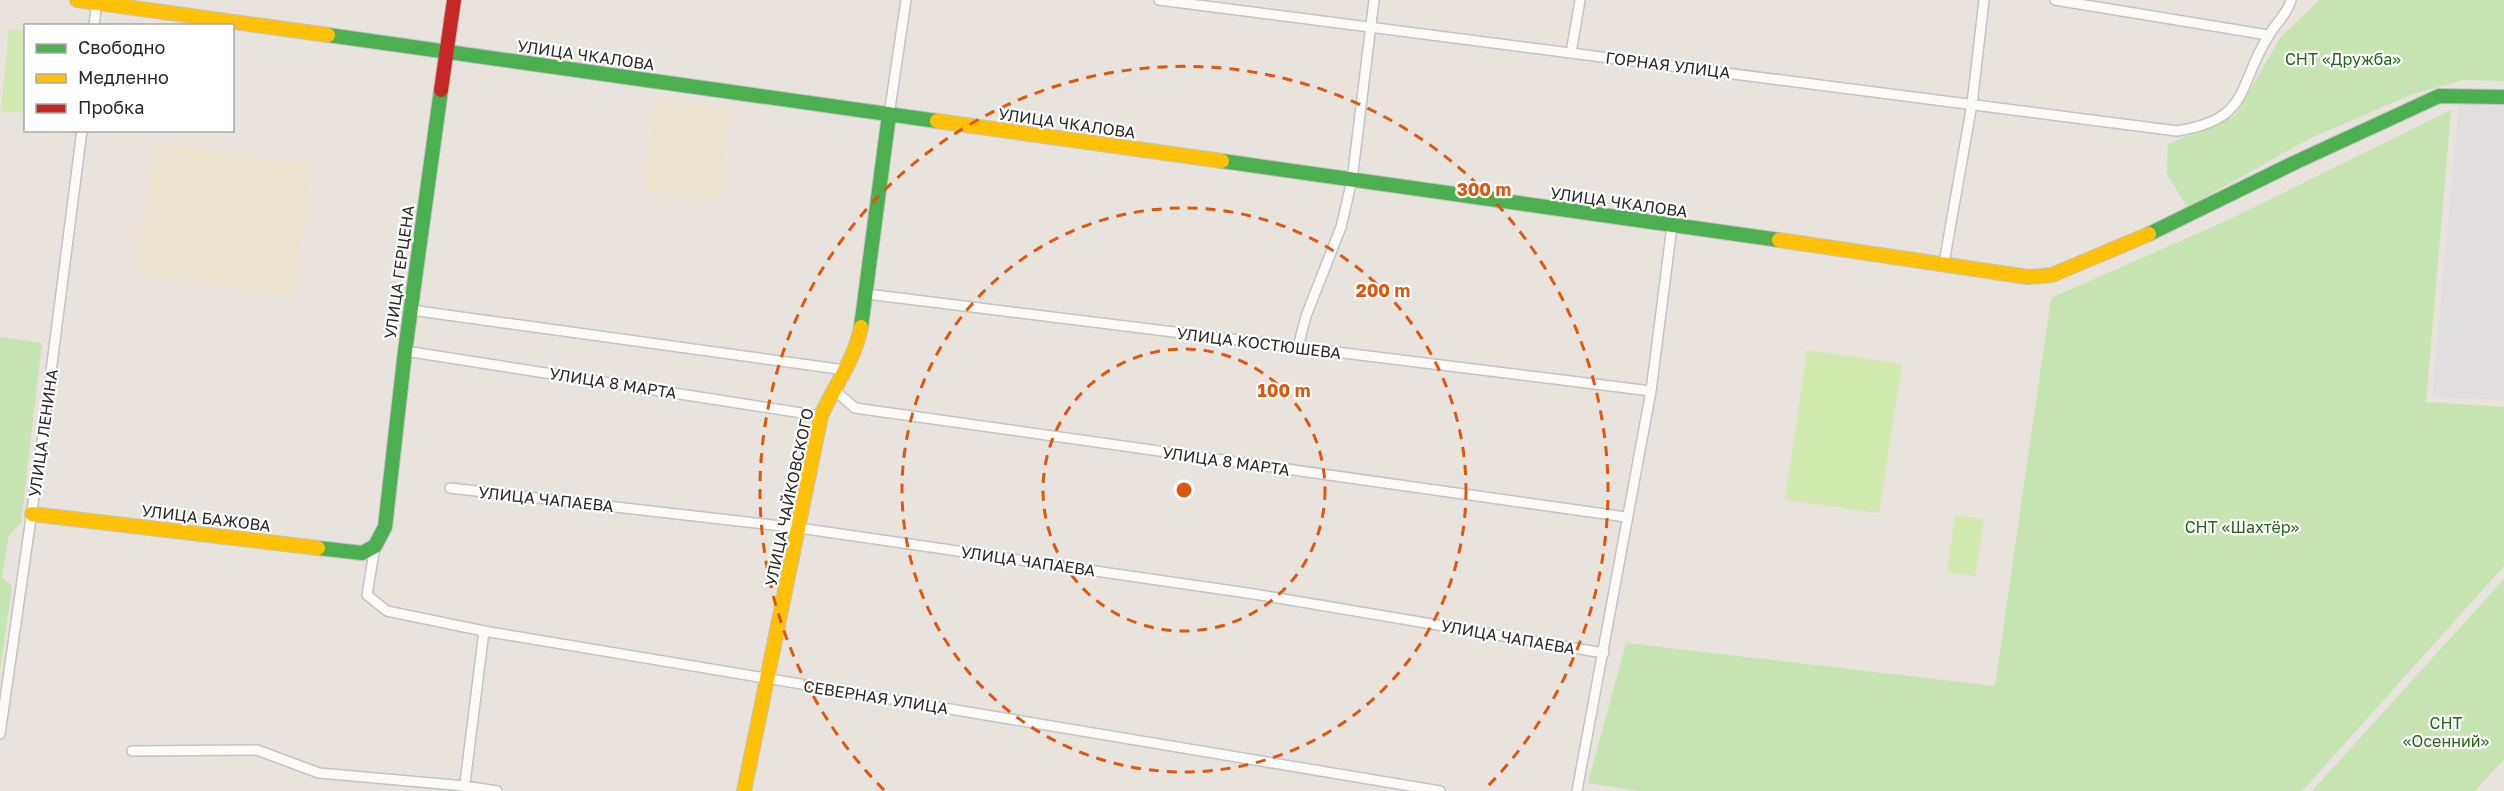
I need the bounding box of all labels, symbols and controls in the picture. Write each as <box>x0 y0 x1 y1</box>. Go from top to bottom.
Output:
legend <box>24 24 234 132</box>
street label: УЛИЦА ЧКАЛОВА <box>516 35 656 75</box>
text: Свободно <box>78 36 165 58</box>
street label: ГОРНАЯ УЛИЦА <box>1604 47 1732 83</box>
park label: СНТ «Дружба» <box>2285 49 2401 69</box>
text: Медленно <box>78 66 169 88</box>
text: Пробка <box>78 96 144 118</box>
street label: УЛИЦА ЧКАЛОВА <box>997 103 1137 143</box>
text: 300 m <box>1457 178 1511 200</box>
street label: УЛИЦА ЧКАЛОВА <box>1549 182 1689 222</box>
street label: УЛИЦА ГЕРЦЕНА <box>380 204 418 340</box>
text: 200 m <box>1356 279 1410 301</box>
street label: УЛИЦА КОСТЮШЕВА <box>1176 323 1343 363</box>
street label: УЛИЦА 8 МАРТА <box>548 363 678 403</box>
street label: УЛИЦА ЛЕНИНА <box>24 367 62 498</box>
text: 100 m <box>1258 379 1310 401</box>
street label: УЛИЦА ЧАЙКОВСКОГО <box>760 406 818 588</box>
street label: УЛИЦА 8 МАРТА <box>1161 442 1291 480</box>
centre of rings <box>1174 480 1194 500</box>
street label: УЛИЦА ЧАПАЕВА <box>477 482 615 516</box>
street label: УЛИЦА БАЖОВА <box>140 500 272 536</box>
park label: СНТ «Шахтёр» <box>2185 517 2300 537</box>
street label: УЛИЦА ЧАПАЕВА <box>959 542 1097 580</box>
street label: УЛИЦА ЧАПАЕВА <box>1439 615 1577 659</box>
street label: СЕВЕРНАЯ УЛИЦА <box>802 676 950 718</box>
park label: СНТ «Осенний» <box>2403 713 2489 751</box>

